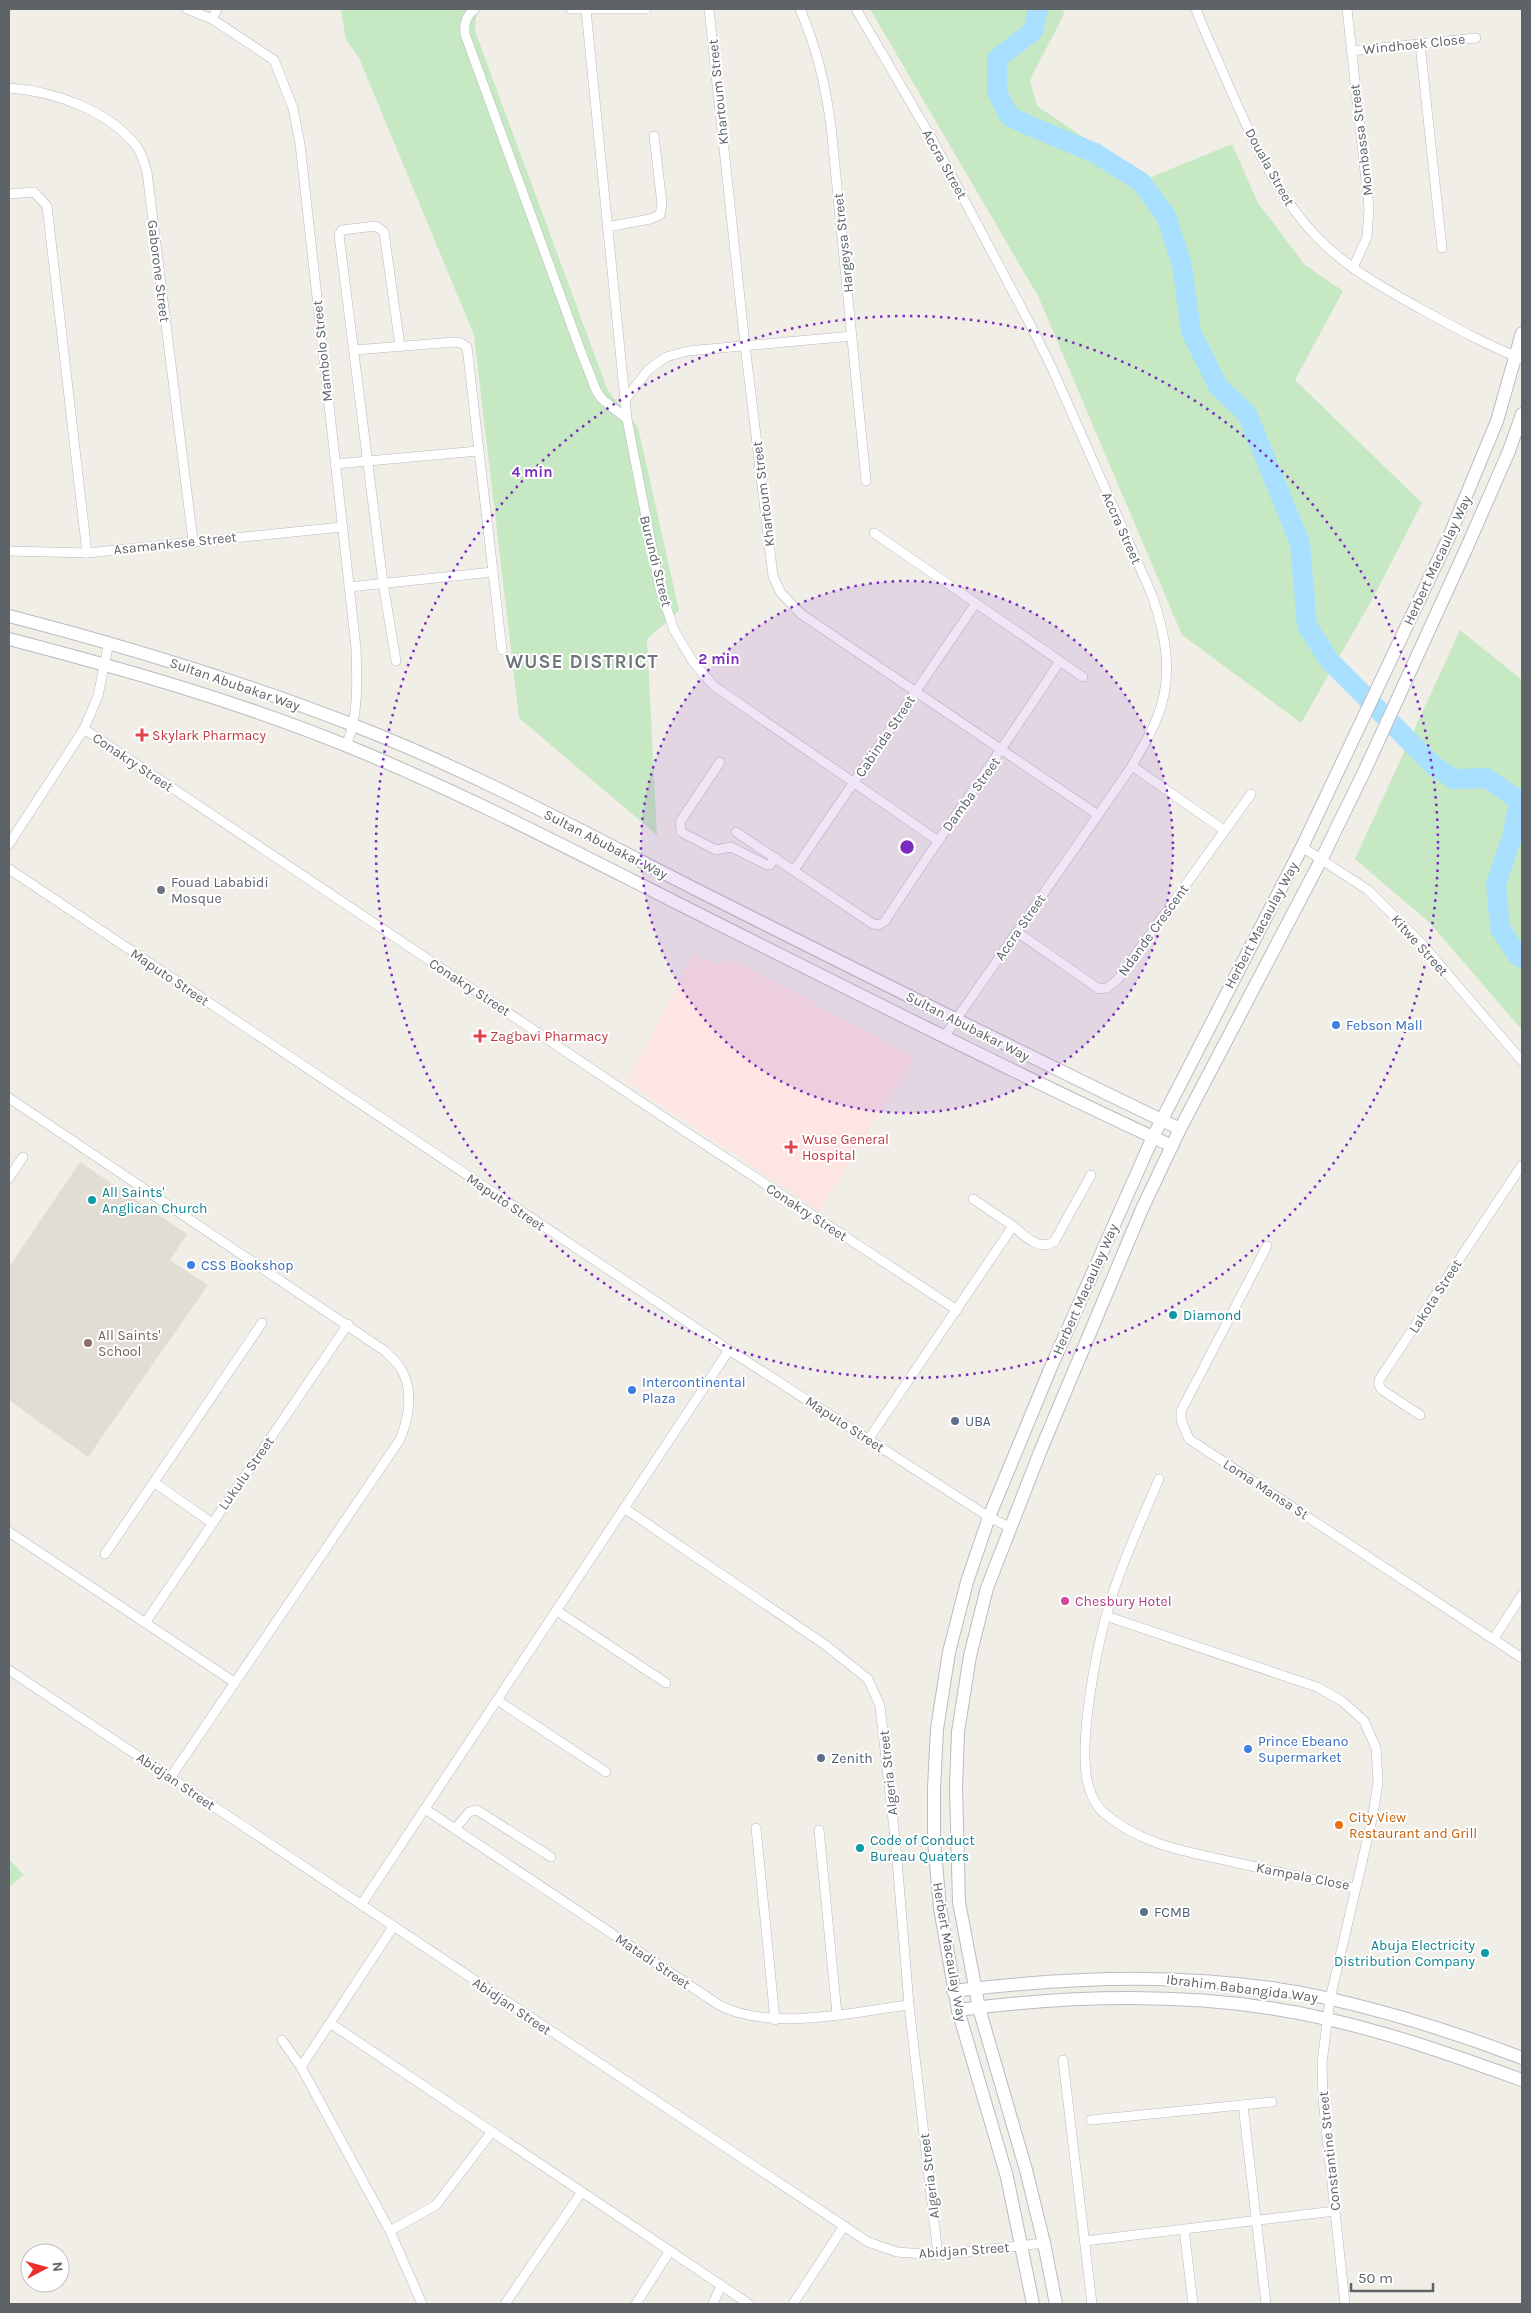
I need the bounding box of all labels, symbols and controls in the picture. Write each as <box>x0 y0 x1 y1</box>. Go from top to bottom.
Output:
street label: Windhoek Close <box>1362 31 1466 58</box>
street label: Khartoum Street <box>705 38 732 146</box>
street label: Mombassa Street <box>1346 83 1377 197</box>
street label: Douala Street <box>1241 125 1298 209</box>
street label: Accra Street <box>918 126 971 202</box>
street label: Hargeysa Street <box>830 192 857 294</box>
street label: Gaborone Street <box>144 219 173 323</box>
street label: Mambolo Street <box>309 299 336 403</box>
street label: Khartoum Street <box>749 440 778 548</box>
text: 4 min <box>511 463 553 481</box>
street label: Accra Street <box>1098 490 1145 567</box>
street label: Herbert Macaulay Way <box>1400 492 1475 628</box>
street label: Burundi Street <box>636 514 675 608</box>
street label: Asamankese Street <box>113 529 237 558</box>
text: 2 min <box>698 650 740 668</box>
district label: WUSE DISTRICT <box>505 651 659 673</box>
street label: Sultan Abubakar Way <box>167 654 303 715</box>
street label: Cabinda Street <box>852 692 919 780</box>
place label: Skylark Pharmacy <box>152 727 267 744</box>
street label: Conakry Street <box>89 729 176 796</box>
marker: Skylark Pharmacy <box>136 729 148 741</box>
street label: Damba Street <box>939 754 1004 835</box>
street label: Sultan Abubakar Way <box>541 806 671 883</box>
centre of rings <box>898 838 916 856</box>
street label: Herbert Macaulay Way <box>1221 858 1302 992</box>
place label: Fouad Lababidi Mosque <box>171 874 269 907</box>
street label: Ndande Crescent <box>1114 881 1192 979</box>
marker: Fouad Lababidi Mosque <box>155 884 167 896</box>
street label: Accra Street <box>991 891 1049 964</box>
street label: Kitwe Street <box>1388 911 1452 980</box>
street label: Maputo Street <box>127 945 212 1010</box>
street label: Conakry Street <box>426 955 514 1020</box>
street label: Sultan Abubakar Way <box>903 988 1033 1065</box>
place label: Febson Mall <box>1346 1017 1423 1034</box>
marker: Febson Mall <box>1330 1019 1342 1031</box>
place label: Zagbavi Pharmacy <box>490 1028 608 1045</box>
marker: Zagbavi Pharmacy <box>474 1030 486 1042</box>
place label: Wuse General Hospital <box>802 1131 889 1164</box>
marker: Wuse General Hospital <box>784 1140 798 1154</box>
street label: Maputo Street <box>463 1170 548 1235</box>
street label: Conakry Street <box>763 1180 851 1245</box>
place label: All Saints' Anglican Church <box>102 1184 207 1217</box>
marker: All Saints' Anglican Church <box>86 1194 98 1206</box>
street label: Herbert Macaulay Way <box>1049 1221 1122 1357</box>
street label: Lakota Street <box>1405 1256 1466 1336</box>
place label: CSS Bookshop <box>201 1257 293 1274</box>
marker: CSS Bookshop <box>185 1259 197 1271</box>
place label: Diamond <box>1183 1307 1242 1324</box>
marker: Diamond <box>1167 1309 1179 1321</box>
place label: All Saints' School <box>98 1327 161 1360</box>
marker: All Saints' School <box>82 1337 94 1349</box>
place label: Intercontinental Plaza <box>642 1374 746 1407</box>
marker: Intercontinental Plaza <box>626 1384 638 1396</box>
street label: Maputo Street <box>802 1393 887 1456</box>
place label: UBA <box>965 1413 991 1430</box>
marker: UBA <box>949 1415 961 1427</box>
street label: Lukulu Street <box>215 1433 278 1513</box>
street label: Loma Mansa St <box>1220 1455 1312 1523</box>
place label: Chesbury Hotel <box>1075 1593 1172 1610</box>
marker: Chesbury Hotel <box>1059 1595 1071 1607</box>
street label: Algeria Street <box>876 1729 901 1816</box>
place label: Prince Ebeano Supermarket <box>1258 1733 1348 1766</box>
marker: Prince Ebeano Supermarket <box>1242 1743 1254 1755</box>
street label: Abidjan Street <box>133 1749 218 1814</box>
place label: Zenith <box>831 1750 873 1767</box>
marker: Zenith <box>815 1752 827 1764</box>
place label: City View Restaurant and Grill <box>1349 1809 1477 1842</box>
marker: City View Restaurant and Grill <box>1333 1819 1345 1831</box>
place label: Code of Conduct Bureau Quaters <box>870 1832 975 1865</box>
marker: Code of Conduct Bureau Quaters <box>854 1842 866 1854</box>
street label: Kampala Close <box>1255 1859 1351 1894</box>
street label: Herbert Macaulay Way <box>929 1881 970 2024</box>
place label: FCMB <box>1154 1904 1190 1921</box>
marker: FCMB <box>1138 1906 1150 1918</box>
street label: Matadi Street <box>612 1930 693 1993</box>
place label: Abuja Electricity Distribution Company <box>1334 1937 1475 1970</box>
marker: Abuja Electricity Distribution Company <box>1479 1947 1491 1959</box>
street label: Ibrahim Babangida Way <box>1165 1971 1319 2006</box>
street label: Abidjan Street <box>469 1974 554 2039</box>
street label: Constantine Street <box>1315 2090 1344 2212</box>
street label: Algeria Street <box>916 2132 943 2220</box>
street label: Abidjan Street <box>918 2239 1010 2262</box>
north arrow <box>20 2243 70 2293</box>
scale bar <box>1351 2260 1434 2292</box>
text: N <box>48 2261 66 2273</box>
text: 50 m <box>1358 2269 1393 2287</box>

